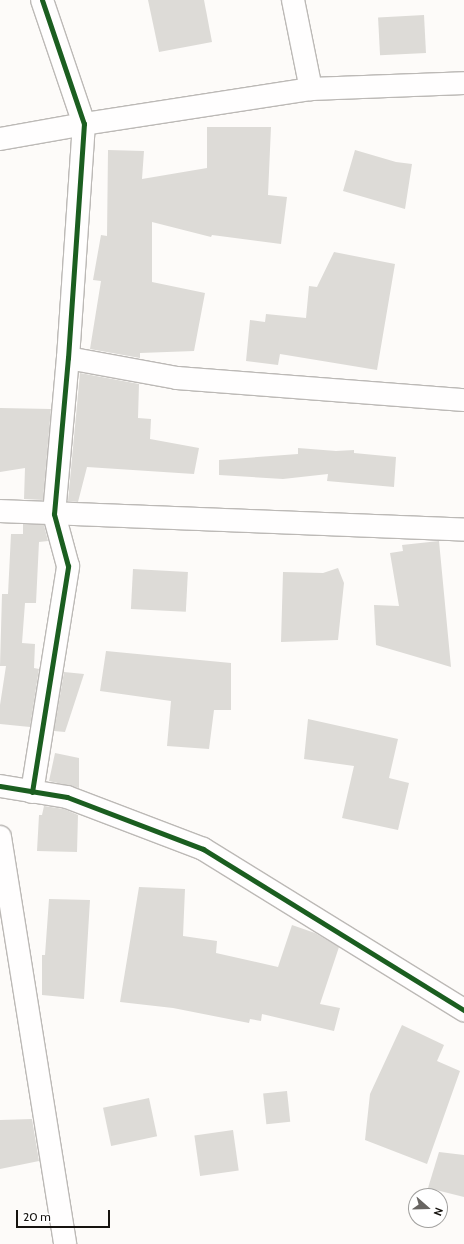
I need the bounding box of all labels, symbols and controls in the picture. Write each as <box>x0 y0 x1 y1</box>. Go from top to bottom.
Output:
north arrow <box>408 1188 448 1228</box>
scale bar <box>18 1202 112 1228</box>
text: N <box>430 1206 446 1218</box>
text: 20 m <box>23 1209 51 1224</box>

